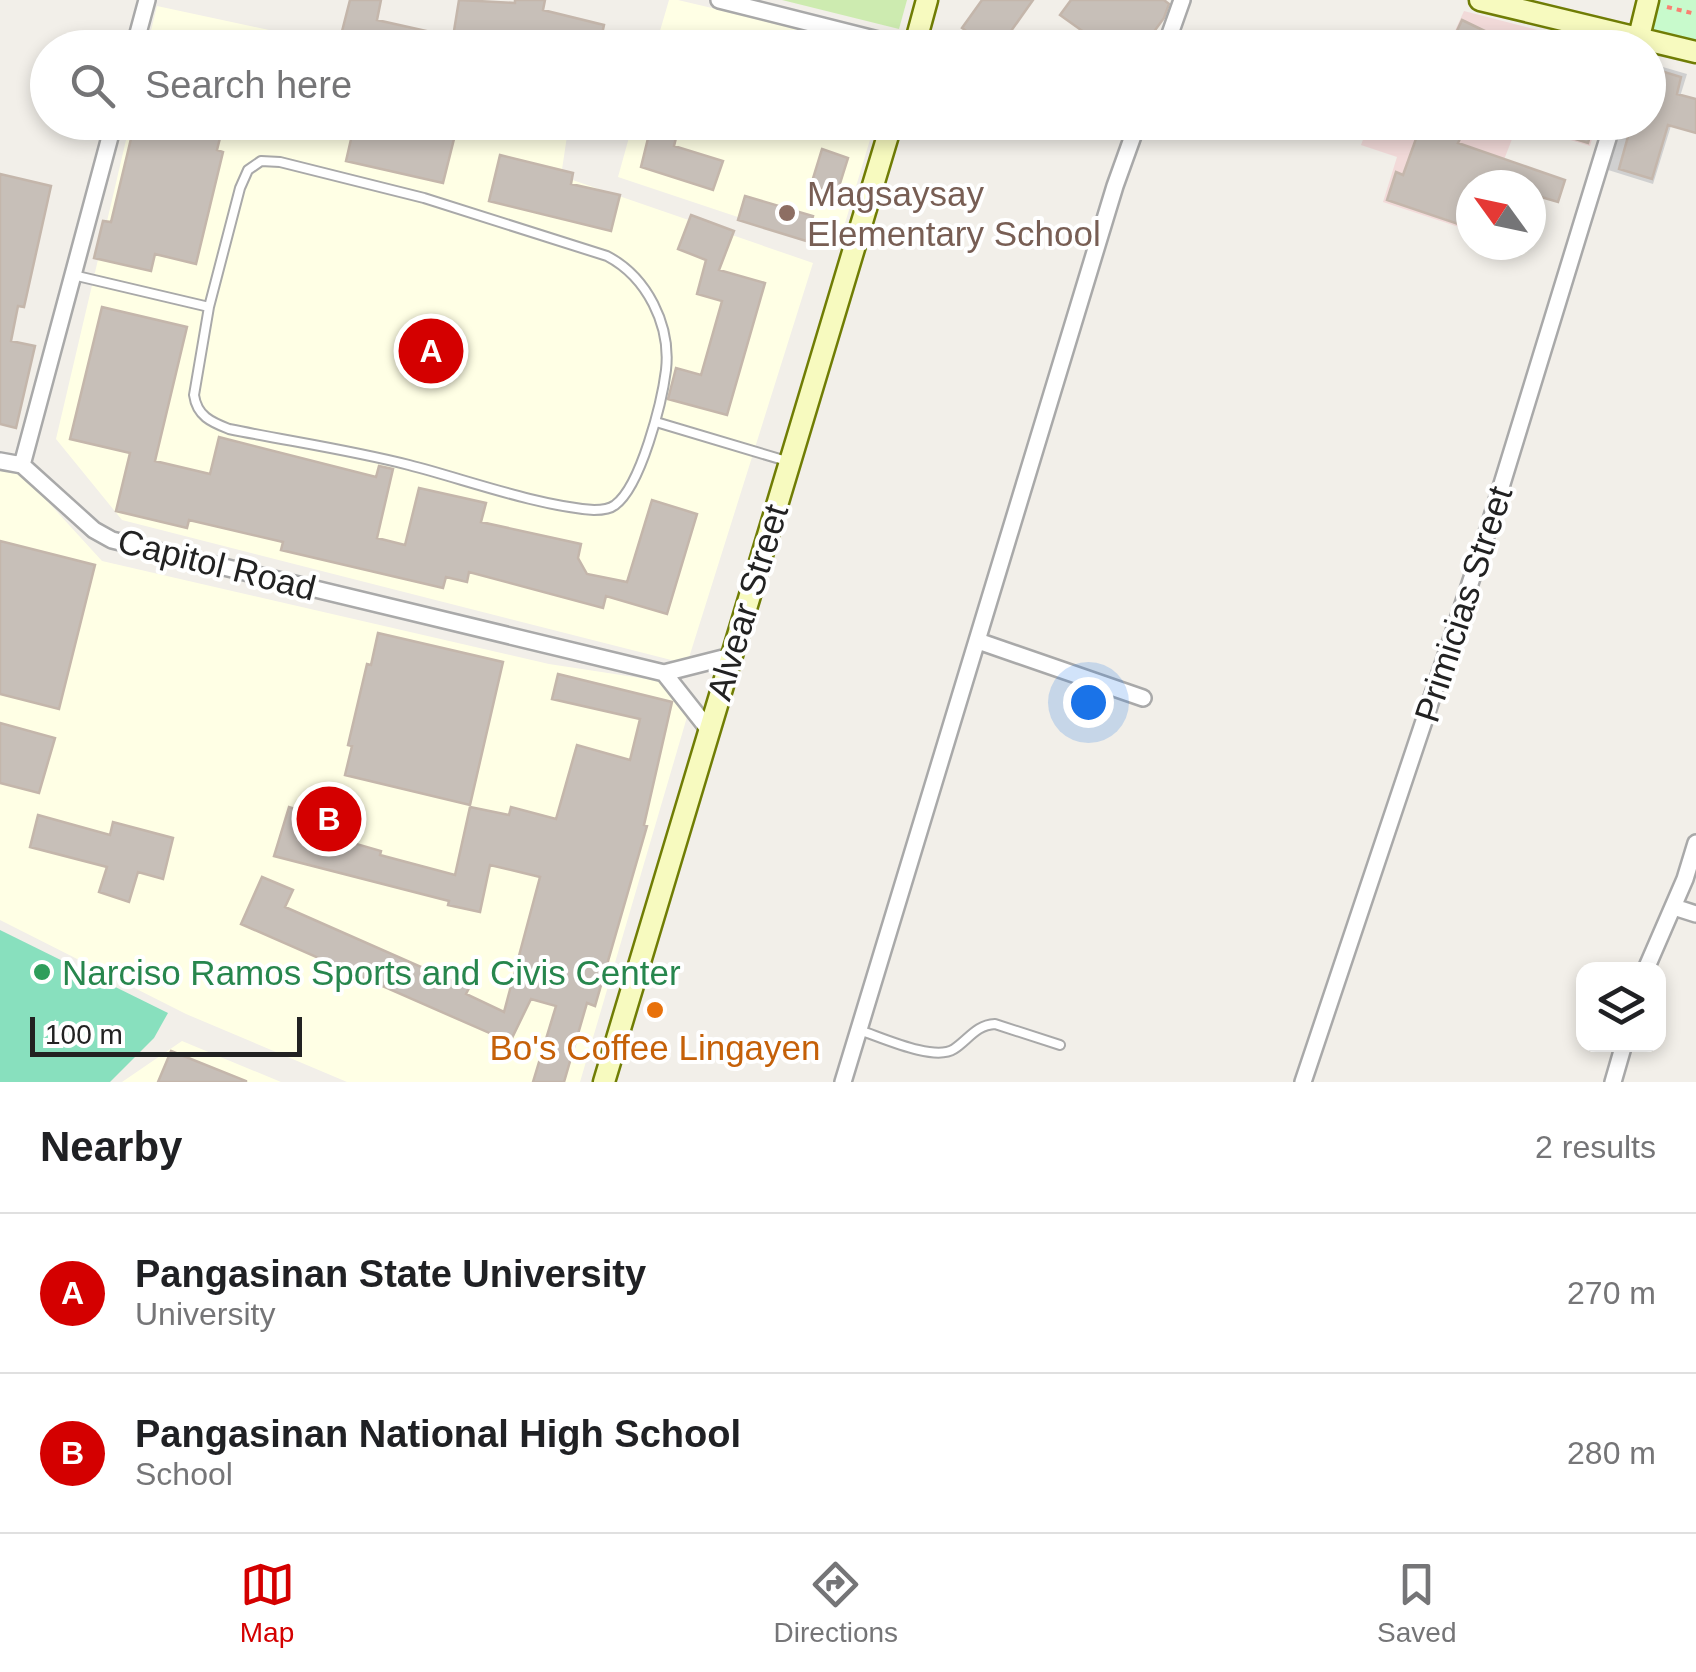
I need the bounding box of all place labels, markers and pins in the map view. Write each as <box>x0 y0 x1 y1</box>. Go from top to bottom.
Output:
place label: Magsaysay Elementary School <box>807 174 1101 253</box>
marker: Magsaysay Elementary School <box>776 202 798 224</box>
pin: A <box>398 314 464 388</box>
pin: B <box>296 782 362 856</box>
place label: Narciso Ramos Sports and Civis Center <box>62 953 681 992</box>
marker: Narciso Ramos Sports and Civis Center <box>31 961 53 983</box>
marker: Bo's Coffee Lingayen <box>644 999 666 1021</box>
place label: Bo's Coffee Lingayen <box>490 1028 821 1067</box>

